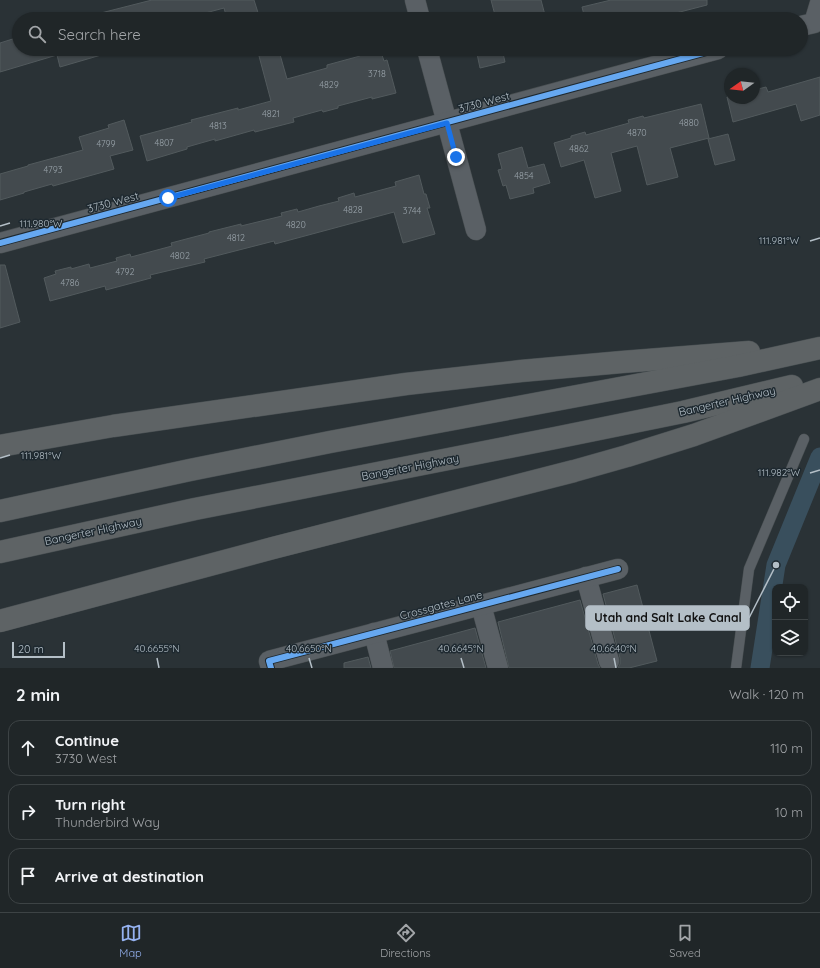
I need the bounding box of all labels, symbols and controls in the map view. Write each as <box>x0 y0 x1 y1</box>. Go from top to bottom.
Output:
search box <box>12 12 808 56</box>
icon: search <box>26 23 48 45</box>
text: Search here <box>58 25 141 44</box>
house number: 3718 <box>368 68 386 79</box>
north arrow <box>724 68 760 104</box>
house number: 4829 <box>319 79 339 90</box>
street label: 3730 West <box>457 88 511 116</box>
house number: 4821 <box>262 108 280 119</box>
house number: 4880 <box>679 117 699 128</box>
house number: 4813 <box>209 120 227 131</box>
house number: 4870 <box>627 127 647 138</box>
house number: 4807 <box>154 137 174 148</box>
house number: 4799 <box>96 138 116 149</box>
house number: 4862 <box>569 143 589 154</box>
route end <box>447 148 465 166</box>
house number: 4793 <box>44 164 63 175</box>
house number: 4854 <box>514 170 534 181</box>
street label: 3730 West <box>86 188 140 216</box>
route start <box>159 189 177 207</box>
house number: 4828 <box>343 204 363 215</box>
house number: 3744 <box>403 205 421 216</box>
text: 111.980°W <box>20 217 63 230</box>
house number: 4820 <box>286 219 306 230</box>
house number: 4812 <box>227 232 245 243</box>
text: 111.981°W <box>759 234 800 247</box>
house number: 4802 <box>170 250 190 261</box>
house number: 4792 <box>115 266 135 277</box>
house number: 4786 <box>61 277 80 288</box>
street label: Bangerter Highway <box>677 383 777 419</box>
text: 111.981°W <box>21 449 62 462</box>
street label: Bangerter Highway <box>360 451 460 483</box>
text: 111.982°W <box>758 466 801 479</box>
street label: Bangerter Highway <box>43 514 143 548</box>
map controls <box>772 584 808 656</box>
button: locate <box>772 584 808 620</box>
street label: Crossgates Lane <box>398 587 484 623</box>
callout: Utah and Salt Lake Canal <box>586 606 749 630</box>
text: Utah and Salt Lake Canal <box>594 610 742 625</box>
button: layers <box>772 620 808 656</box>
scale bar <box>12 640 65 659</box>
text: 20 m <box>18 642 44 656</box>
text: 40.6655°N <box>134 642 180 655</box>
text: 40.6650°N <box>286 642 332 655</box>
text: 40.6645°N <box>438 642 484 655</box>
text: 40.6640°N <box>591 642 637 655</box>
text: 2 min <box>16 684 60 705</box>
text: Walk · 120 m <box>729 686 804 702</box>
text: Continue <box>55 731 119 750</box>
icon: ahead <box>17 737 39 759</box>
text: 110 m <box>770 740 803 756</box>
text: 3730 West <box>55 750 117 766</box>
text: Turn right <box>55 795 126 814</box>
icon: right <box>17 801 39 823</box>
text: 10 m <box>775 804 803 820</box>
text: Thunderbird Way <box>55 814 160 830</box>
icon: arrive <box>17 865 39 887</box>
text: Arrive at destination <box>55 867 204 886</box>
tab: Map <box>119 922 142 960</box>
tab: Directions <box>380 922 431 960</box>
tab: Saved <box>669 922 701 960</box>

